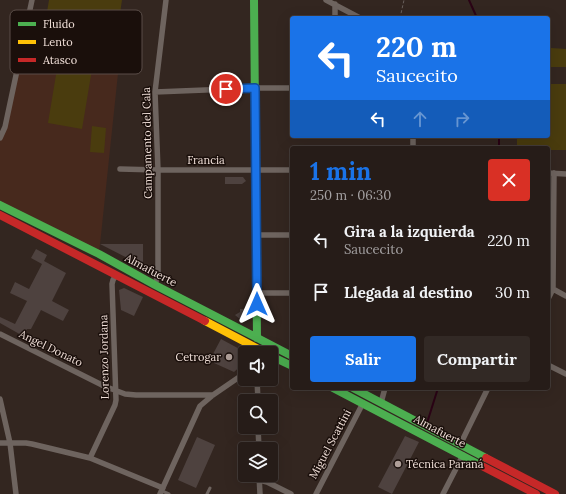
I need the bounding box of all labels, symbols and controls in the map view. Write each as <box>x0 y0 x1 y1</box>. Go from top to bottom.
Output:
legend <box>10 10 142 74</box>
text: Fluido <box>43 17 75 31</box>
text: 220 m <box>376 29 457 65</box>
icon: left <box>310 32 362 84</box>
text: Lento <box>43 35 73 49</box>
text: Atasco <box>42 53 77 67</box>
text: Saucecito <box>376 64 458 87</box>
pin <box>209 72 243 106</box>
icon: arrive <box>215 78 237 100</box>
street label: Campamento del Cala <box>139 87 155 199</box>
icon: left <box>367 108 389 130</box>
icon: ahead <box>409 108 431 130</box>
icon: right <box>451 108 473 130</box>
street label: Francia <box>187 153 225 167</box>
text: 1 min <box>310 156 371 187</box>
button: close <box>488 159 530 201</box>
text: 250 m · 06:30 <box>310 187 391 204</box>
text: Gira a la izquierda <box>344 222 475 241</box>
icon: left <box>310 229 332 251</box>
text: 220 m <box>487 231 530 250</box>
text: Saucecito <box>344 241 403 258</box>
street label: Almafuerte <box>122 250 179 290</box>
icon: arrive <box>310 281 332 303</box>
position arrow <box>236 283 278 325</box>
text: Llegada al destino <box>344 283 473 302</box>
text: 30 m <box>495 283 530 302</box>
street label: Lorenzo Jordana <box>96 314 112 399</box>
street label: Angel Donato <box>16 326 85 369</box>
button: Salir <box>310 336 416 382</box>
button: Compartir <box>424 336 530 382</box>
map controls <box>238 346 278 482</box>
button: sound <box>238 346 278 386</box>
place label: Cetrogar <box>176 350 221 364</box>
marker: Cetrogar <box>224 352 234 362</box>
button: search <box>238 394 278 434</box>
street label: Miguel Scattini <box>306 407 354 481</box>
street label: Almafuerte <box>411 411 468 451</box>
button: layers <box>238 442 278 482</box>
place label: Técnica Paraná <box>406 457 484 471</box>
marker: Técnica Paraná <box>393 459 403 469</box>

